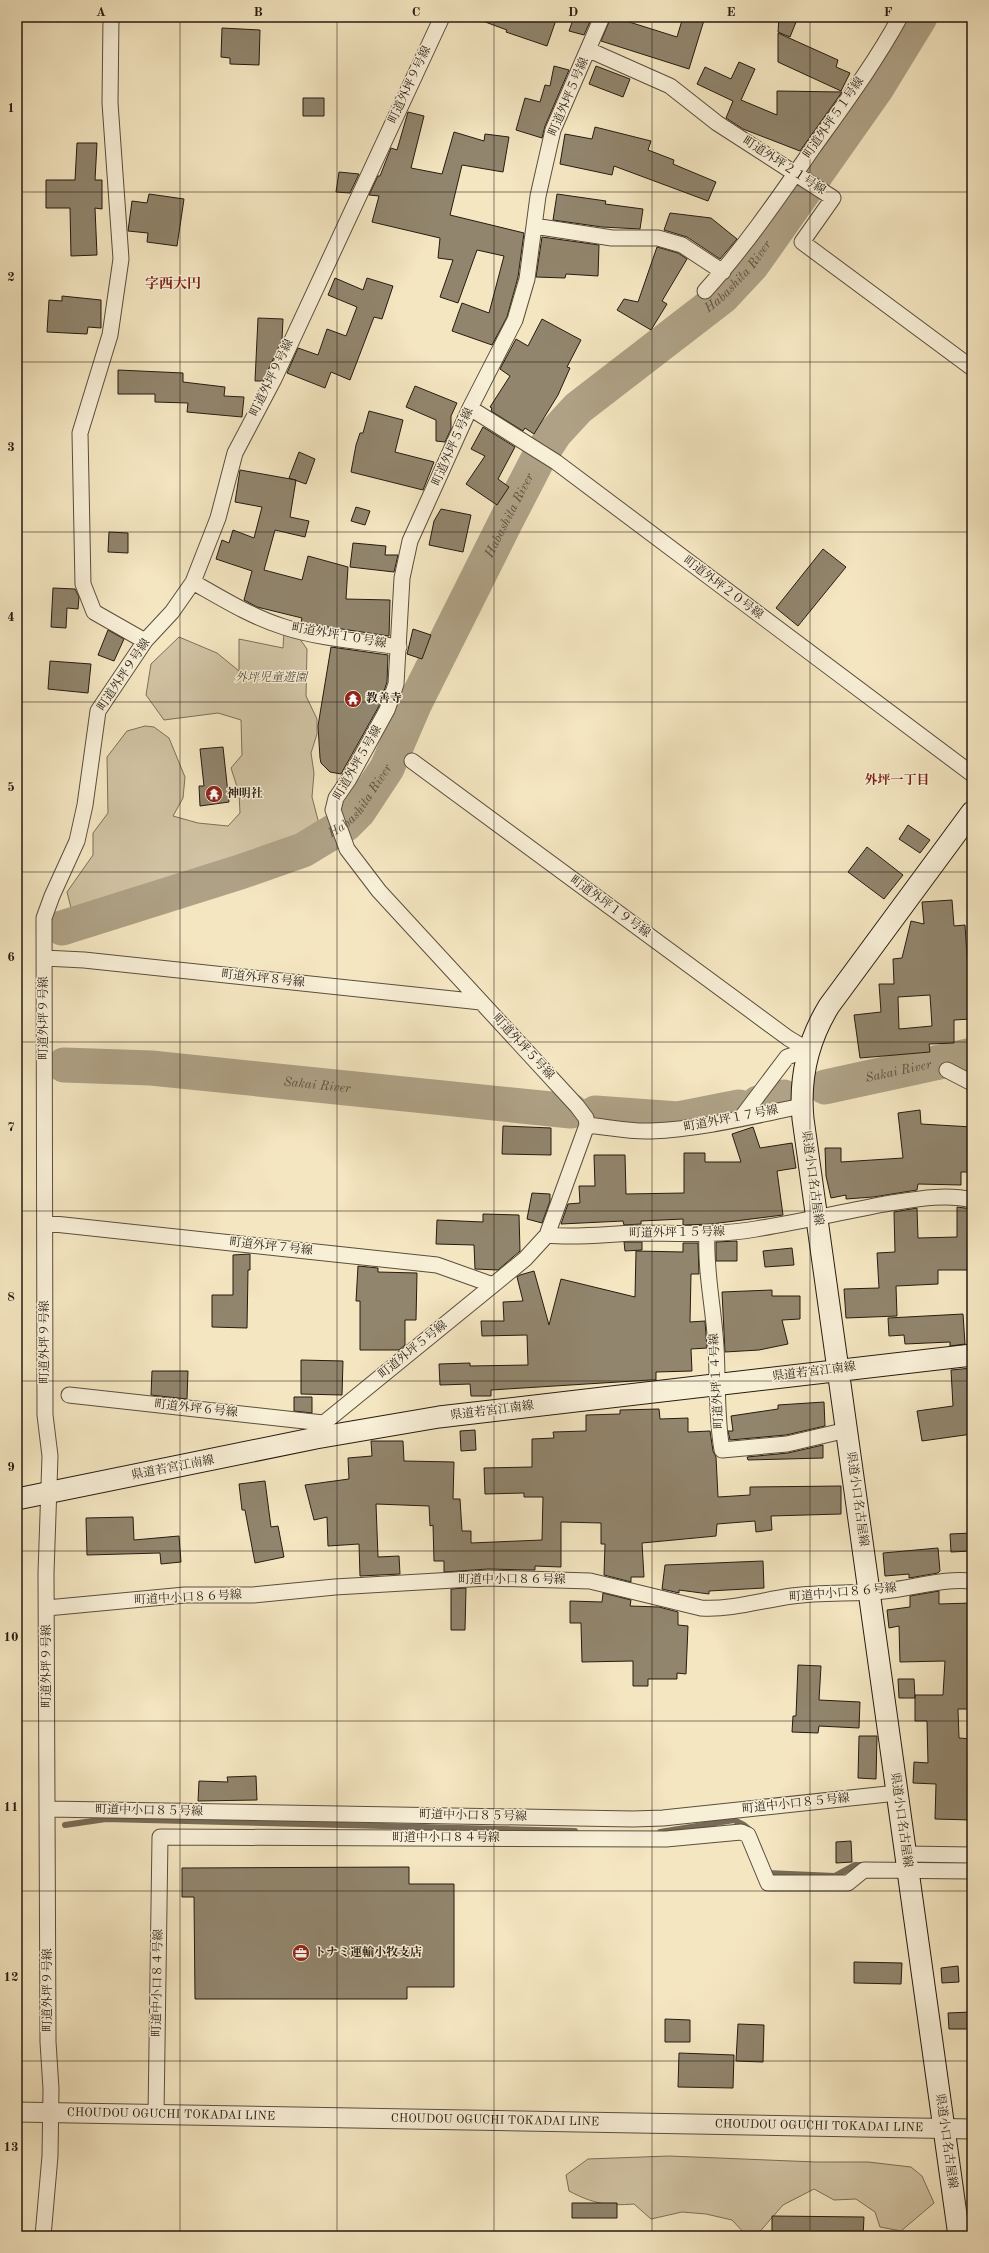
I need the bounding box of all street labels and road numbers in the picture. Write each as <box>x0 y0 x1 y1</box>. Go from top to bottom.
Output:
street label: 町道外坪９号線 <box>385 44 433 126</box>
street label: 町道外坪５号線 <box>545 55 591 138</box>
street label: 町道外坪５１号線 <box>800 74 866 161</box>
street label: 町道外坪２１号線 <box>740 133 829 197</box>
street label: 町道外坪９号線 <box>246 337 296 418</box>
street label: 町道外坪５号線 <box>429 405 476 488</box>
street label: 町道外坪２０号線 <box>681 553 766 622</box>
street label: 町道外坪１０号線 <box>291 620 388 650</box>
street label: 町道外坪９号線 <box>94 636 152 713</box>
street label: 町道外坪５号線 <box>330 723 384 802</box>
street label: 町道外坪１９号線 <box>568 872 654 940</box>
street label: 町道外坪８号線 <box>221 967 306 989</box>
street label: 町道外坪９号線 <box>36 976 50 1060</box>
street label: 町道外坪５号線 <box>490 1011 558 1082</box>
street label: 町道外坪１７号線 <box>682 1102 779 1134</box>
street label: 県道小口名古屋線 <box>799 1129 827 1226</box>
street label: 町道外坪１５号線 <box>629 1224 725 1240</box>
street label: 町道外坪７号線 <box>229 1235 314 1257</box>
street label: 町道外坪９号線 <box>37 1300 51 1384</box>
street label: 町道外坪５号線 <box>375 1317 449 1381</box>
street label: 町道外坪１４号線 <box>706 1333 726 1429</box>
street label: 県道若宮江南線 <box>771 1359 856 1383</box>
street label: 町道外坪６号線 <box>154 1397 239 1419</box>
street label: 県道若宮江南線 <box>449 1398 534 1422</box>
street label: 県道小口名古屋線 <box>844 1450 872 1547</box>
street label: 県道若宮江南線 <box>130 1452 215 1482</box>
street label: 町道中小口８６号線 <box>458 1572 566 1586</box>
street label: 町道中小口８６号線 <box>789 1580 897 1604</box>
street label: 町道中小口８６号線 <box>134 1587 242 1607</box>
street label: 町道外坪９号線 <box>39 1624 53 1708</box>
street label: 県道小口名古屋線 <box>888 1771 916 1868</box>
street label: 町道中小口８５号線 <box>741 1790 850 1816</box>
street label: 町道中小口８５号線 <box>95 1802 203 1818</box>
street label: 町道中小口８５号線 <box>419 1807 527 1823</box>
street label: 町道中小口８４号線 <box>392 1830 500 1844</box>
street label: 町道中小口８４号線 <box>149 1929 165 2037</box>
street label: 町道外坪９号線 <box>40 1948 54 2032</box>
street label: 県道小口名古屋線 <box>933 2092 961 2189</box>
street label: CHOUDOU OGUCHI TOKADAI LINE <box>67 2107 275 2123</box>
street label: CHOUDOU OGUCHI TOKADAI LINE <box>391 2113 599 2128</box>
street label: CHOUDOU OGUCHI TOKADAI LINE <box>715 2118 923 2134</box>

